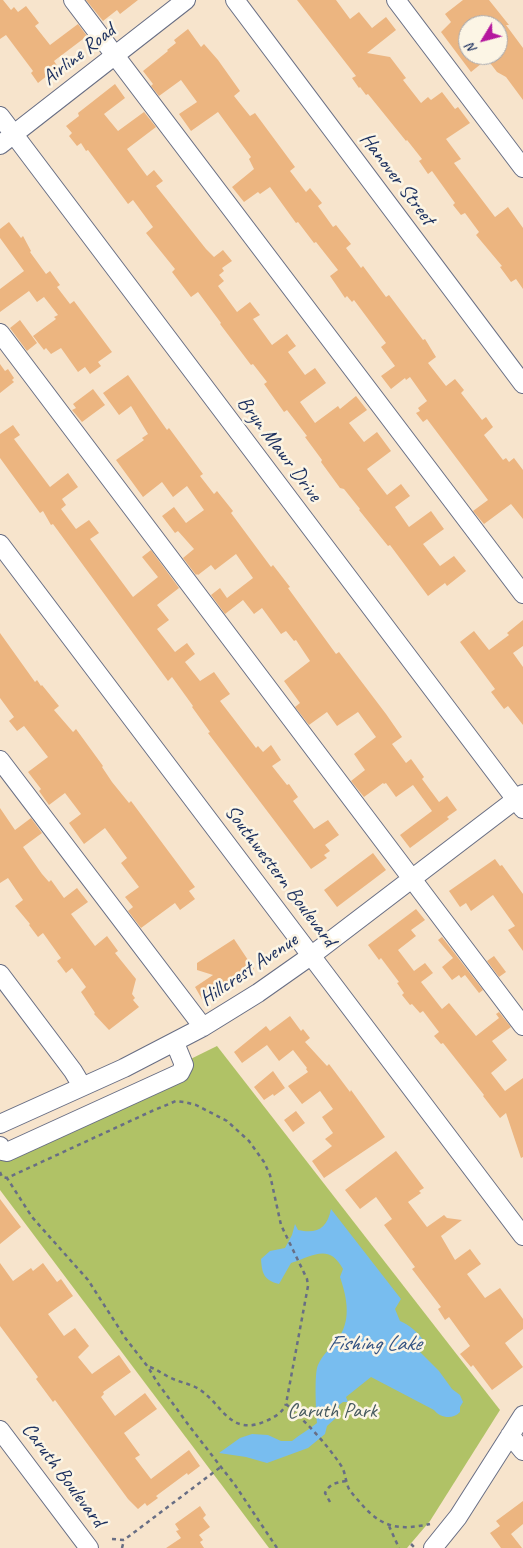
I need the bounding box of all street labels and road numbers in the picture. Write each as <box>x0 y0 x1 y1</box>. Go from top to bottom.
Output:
street label: Airline Road <box>37 19 121 91</box>
street label: Hanover Street <box>354 127 440 231</box>
street label: Bryn Mawr Drive <box>231 391 327 507</box>
street label: Southwestern Boulevard <box>219 800 341 952</box>
street label: Hillcrest Avenue <box>195 928 303 1012</box>
street label: Caruth Boulevard <box>16 1418 110 1532</box>

